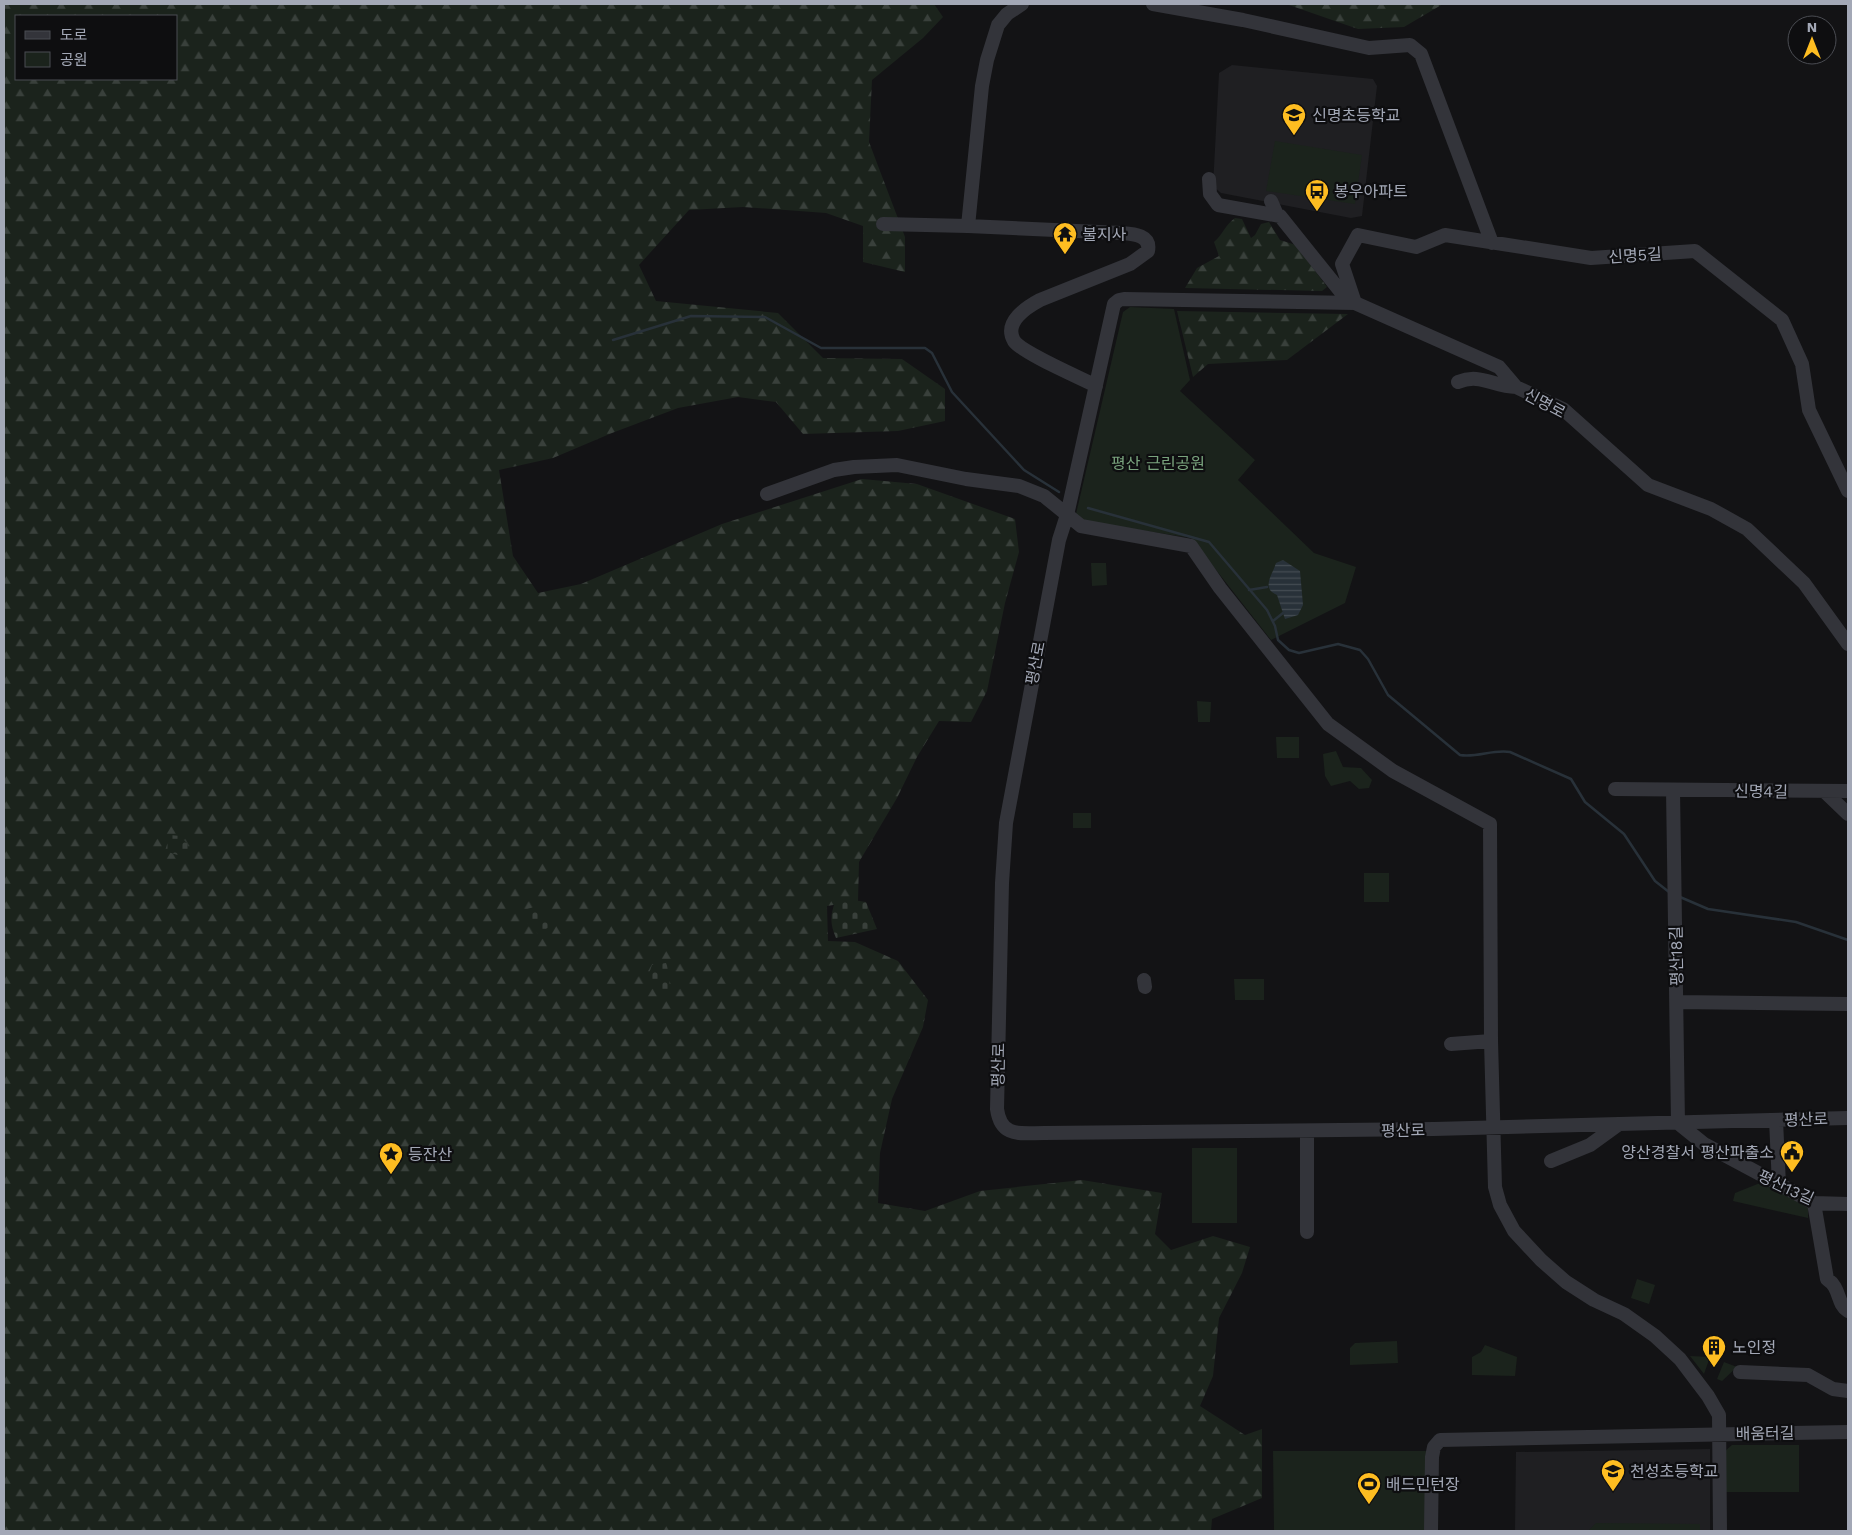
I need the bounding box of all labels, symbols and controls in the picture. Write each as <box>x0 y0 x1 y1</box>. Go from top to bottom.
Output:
legend <box>15 15 178 80</box>
north arrow <box>1787 15 1837 65</box>
text: N <box>1807 19 1817 35</box>
text: 도로 <box>60 26 88 44</box>
text: 공원 <box>60 51 88 69</box>
school or university icon: 신명초등학교 <box>1281 102 1307 136</box>
place label: 신명초등학교 <box>1312 106 1400 125</box>
bus stop icon: 봉우아파트 <box>1304 178 1330 212</box>
place label: 봉우아파트 <box>1334 182 1408 201</box>
temple icon: 불지사 <box>1052 221 1078 255</box>
place label: 불지사 <box>1082 225 1126 244</box>
street label: 신명5길 <box>1608 244 1662 267</box>
street label: 신명로 <box>1521 385 1569 422</box>
park label: 평산 근린공원 <box>1111 454 1205 473</box>
street label: 평산로 <box>1022 639 1049 687</box>
street label: 신명4길 <box>1734 782 1788 801</box>
street label: 평산18길 <box>1666 926 1687 986</box>
street label: 평산로 <box>989 1042 1008 1087</box>
street label: 평산로 <box>1784 1109 1829 1130</box>
street label: 평산로 <box>1381 1121 1426 1140</box>
public building icon: 양산경찰서 평산파출소 <box>1779 1139 1805 1173</box>
place icon: 등잔산 <box>378 1141 404 1175</box>
place label: 양산경찰서 평산파출소 <box>1621 1143 1774 1162</box>
place label: 등잔산 <box>408 1145 452 1164</box>
street label: 평산13길 <box>1755 1166 1817 1209</box>
building icon: 노인정 <box>1701 1334 1727 1368</box>
place label: 노인정 <box>1732 1338 1776 1357</box>
street label: 배움터길 <box>1735 1423 1795 1444</box>
school or university icon: 천성초등학교 <box>1600 1458 1626 1492</box>
place label: 천성초등학교 <box>1630 1462 1718 1481</box>
sports icon: 배드민턴장 <box>1356 1471 1382 1505</box>
place label: 배드민턴장 <box>1386 1475 1460 1494</box>

